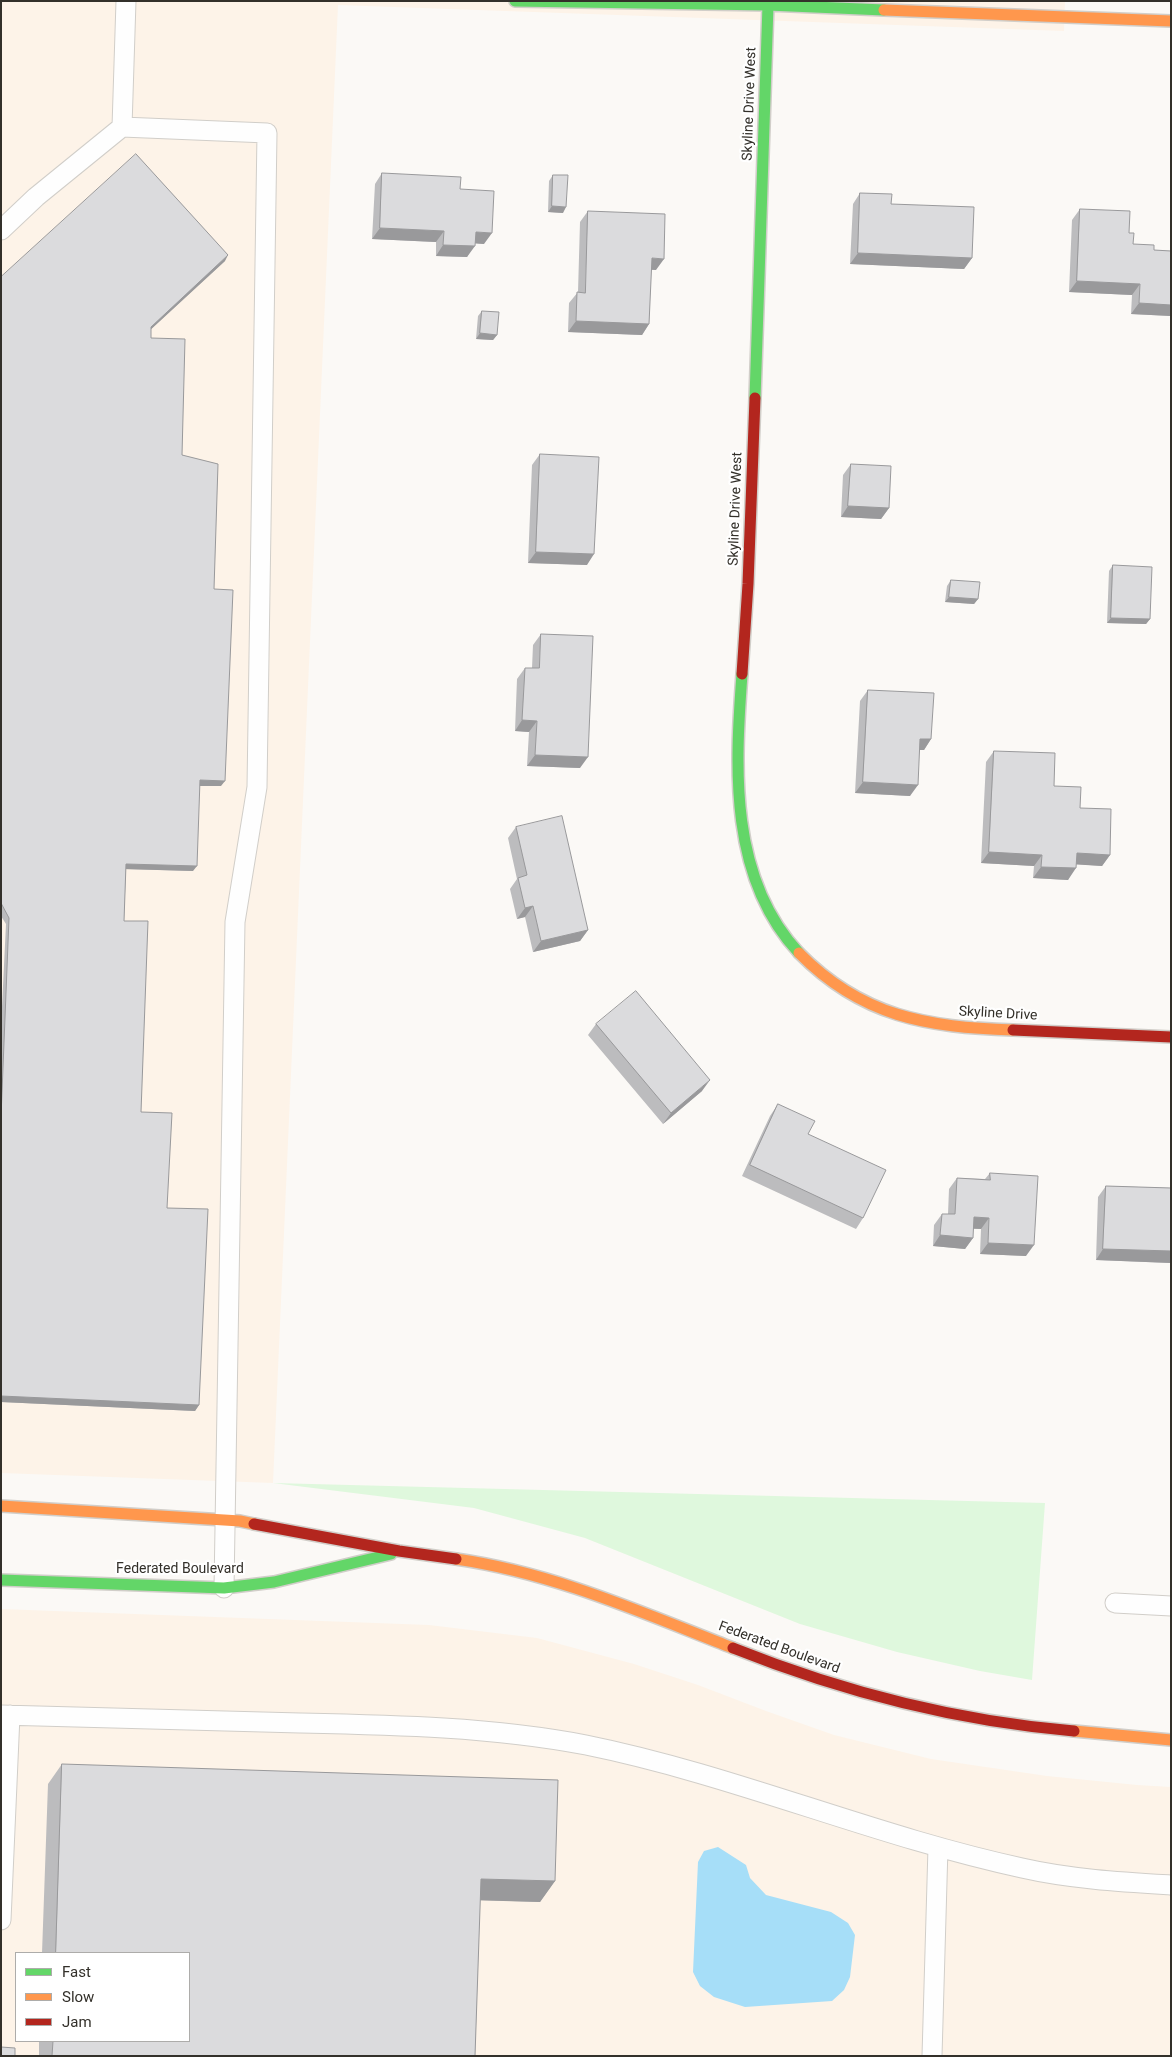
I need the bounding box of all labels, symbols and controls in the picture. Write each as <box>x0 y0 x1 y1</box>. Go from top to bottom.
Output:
street label: Skyline Drive West <box>740 47 760 161</box>
street label: Skyline Drive West <box>726 452 746 566</box>
street label: Skyline Drive <box>958 1004 1038 1024</box>
street label: Federated Boulevard <box>116 1561 244 1577</box>
street label: Federated Boulevard <box>716 1618 842 1678</box>
legend <box>15 1952 190 2042</box>
text: Fast <box>62 1963 91 1981</box>
text: Slow <box>62 1988 94 2006</box>
text: Jam <box>62 2013 92 2031</box>

